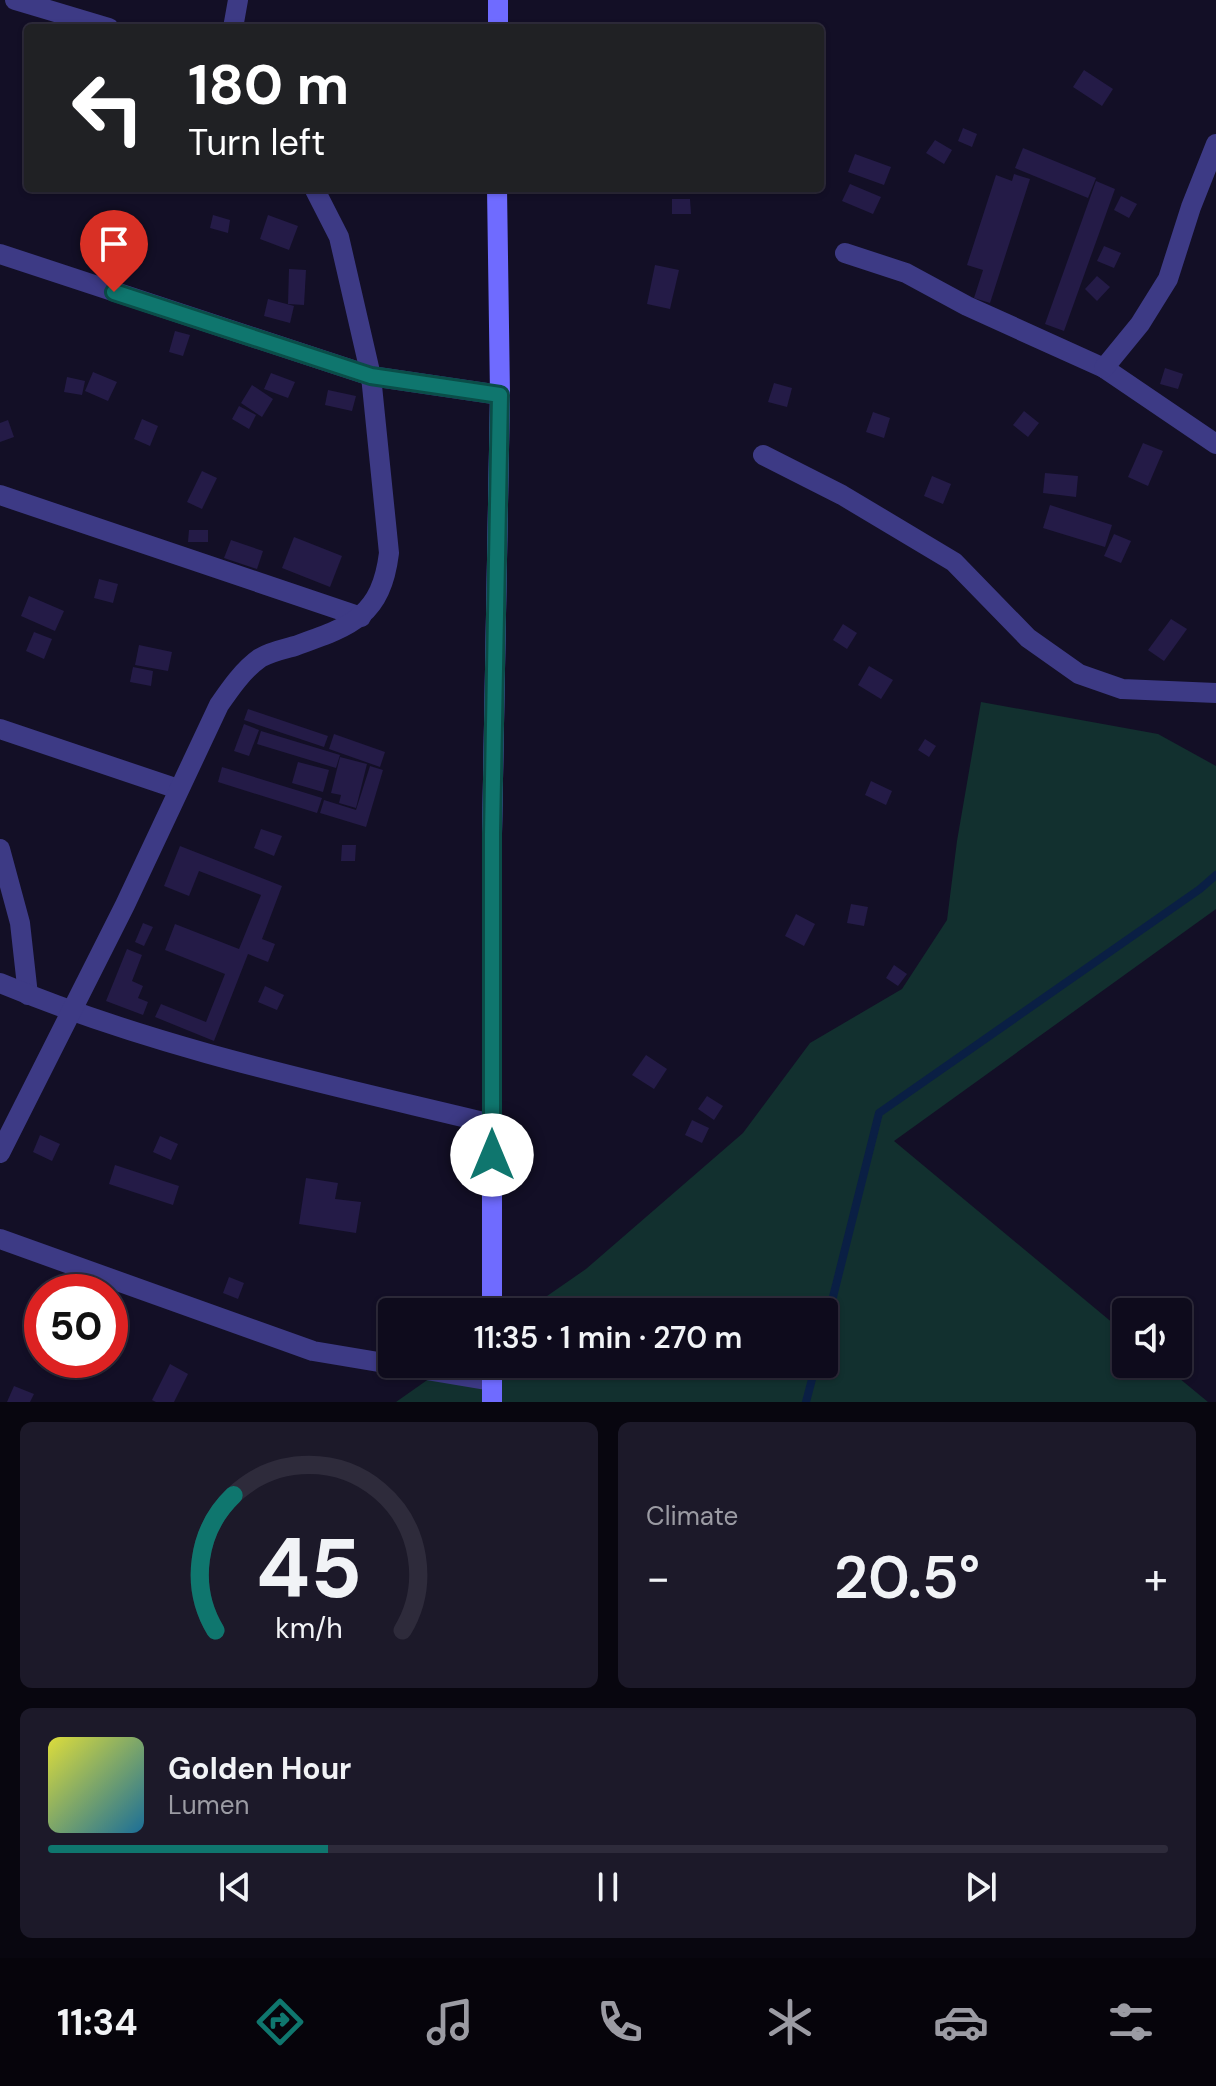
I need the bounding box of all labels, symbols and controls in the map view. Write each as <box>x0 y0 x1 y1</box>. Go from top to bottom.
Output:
text: 180 m <box>188 48 349 121</box>
icon: left <box>56 56 160 160</box>
text: Turn left <box>188 119 325 166</box>
pin <box>80 210 148 292</box>
icon: arrive <box>92 222 136 266</box>
position arrow <box>450 1113 534 1197</box>
speed limit sign: 50 <box>24 1274 128 1378</box>
map controls <box>1112 1298 1192 1378</box>
button: sound <box>1112 1298 1192 1378</box>
text: 11:35 · 1 min · 270 m <box>474 1318 742 1357</box>
text: Climate <box>646 1499 738 1533</box>
text: 45 <box>256 1514 362 1623</box>
text: 20.5° <box>834 1538 980 1617</box>
text: − <box>646 1549 670 1607</box>
text: + <box>1144 1549 1168 1607</box>
text: km/h <box>275 1610 343 1647</box>
text: Golden Hour <box>168 1749 351 1788</box>
text: Lumen <box>168 1788 249 1822</box>
icon: previous <box>213 1865 257 1909</box>
icon: pause <box>586 1865 630 1909</box>
icon: next <box>959 1865 1003 1909</box>
icon: directions <box>252 1994 308 2050</box>
icon: music <box>422 1994 478 2050</box>
icon: phone <box>592 1994 648 2050</box>
icon: climate <box>762 1994 818 2050</box>
icon: car <box>933 1994 989 2050</box>
icon: filters <box>1103 1994 1159 2050</box>
text: 11:34 <box>57 1999 138 2046</box>

